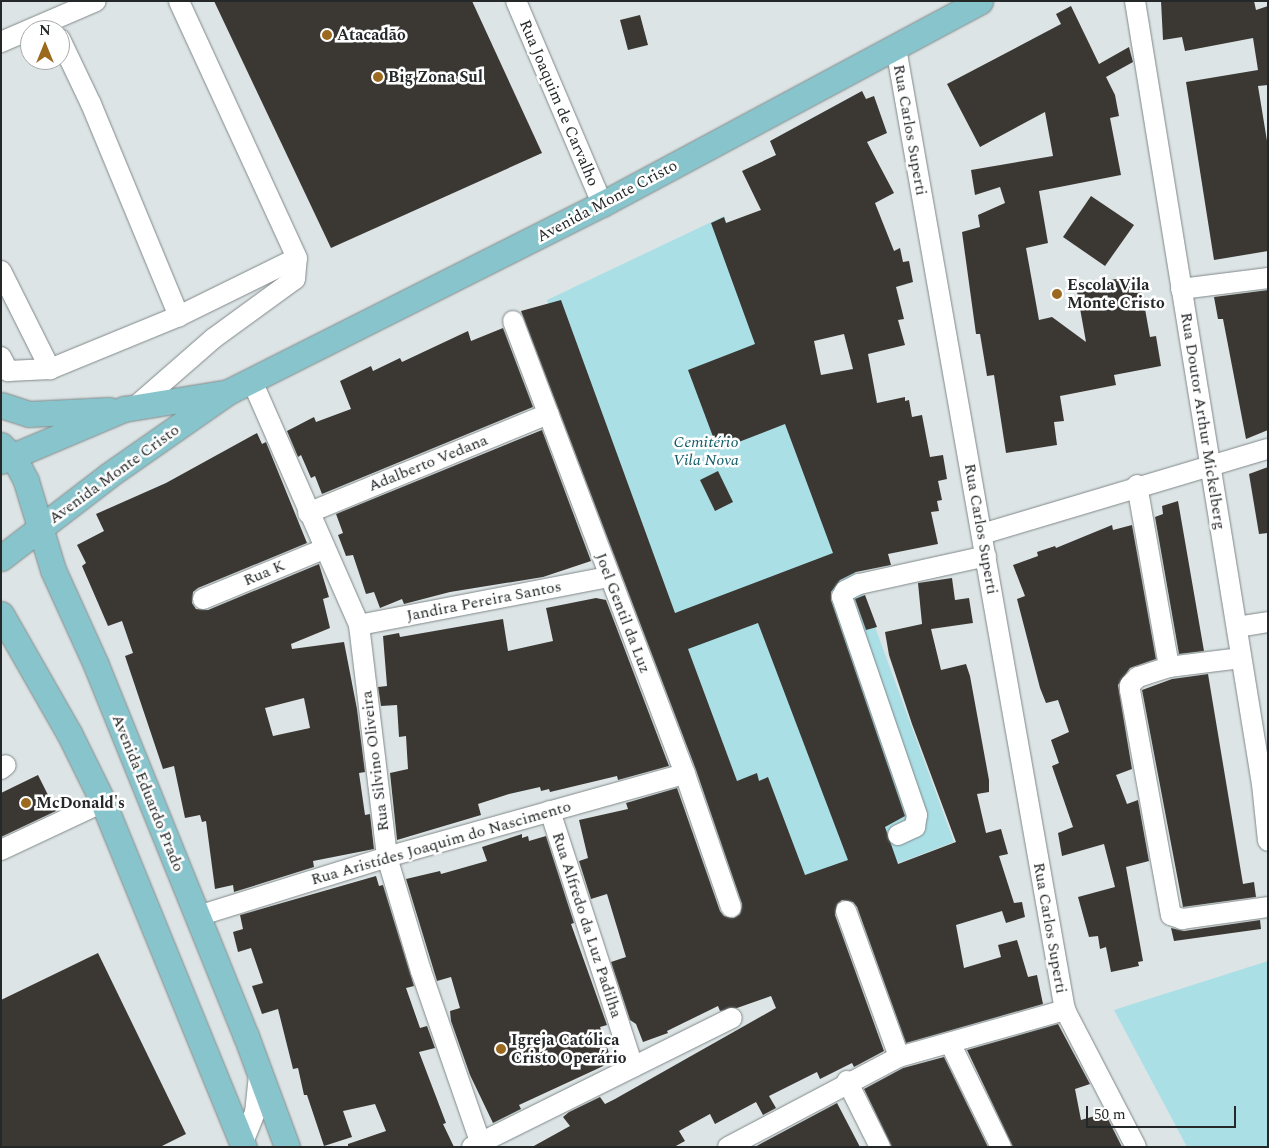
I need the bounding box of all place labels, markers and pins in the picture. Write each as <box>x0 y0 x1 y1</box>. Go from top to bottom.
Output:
place label: Atacadão <box>337 25 406 45</box>
marker: Atacadão <box>321 29 333 41</box>
place label: Big Zona Sul <box>388 67 483 87</box>
marker: Big Zona Sul <box>372 71 384 83</box>
place label: Escola Vila Monte Cristo <box>1067 275 1165 313</box>
marker: Escola Vila Monte Cristo <box>1051 288 1063 300</box>
place label: McDonald's <box>36 793 125 813</box>
marker: McDonald's <box>20 797 32 809</box>
place label: Igreja Católica Cristo Operário <box>511 1030 626 1068</box>
marker: Igreja Católica Cristo Operário <box>495 1043 507 1055</box>

